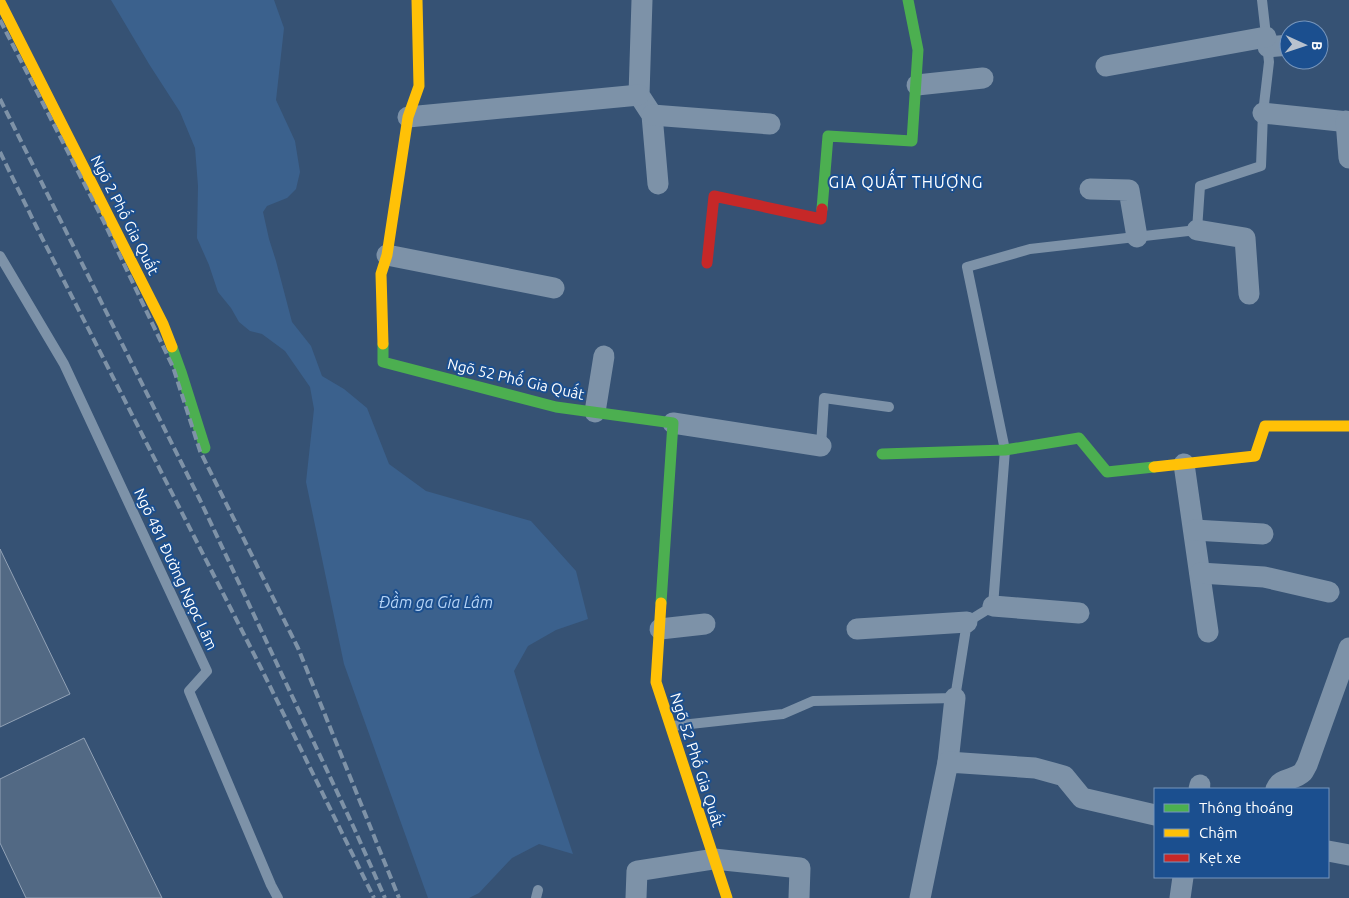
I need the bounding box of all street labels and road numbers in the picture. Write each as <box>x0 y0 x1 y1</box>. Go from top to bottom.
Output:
street label: Ngõ 2 Phố Gia Quất <box>88 152 164 278</box>
street label: Ngõ 52 Phố Gia Quất <box>446 353 587 403</box>
street label: Ngõ 481 Đường Ngọc Lâm <box>131 486 221 652</box>
street label: Ngõ 52 Phố Gia Quất <box>667 690 728 829</box>

